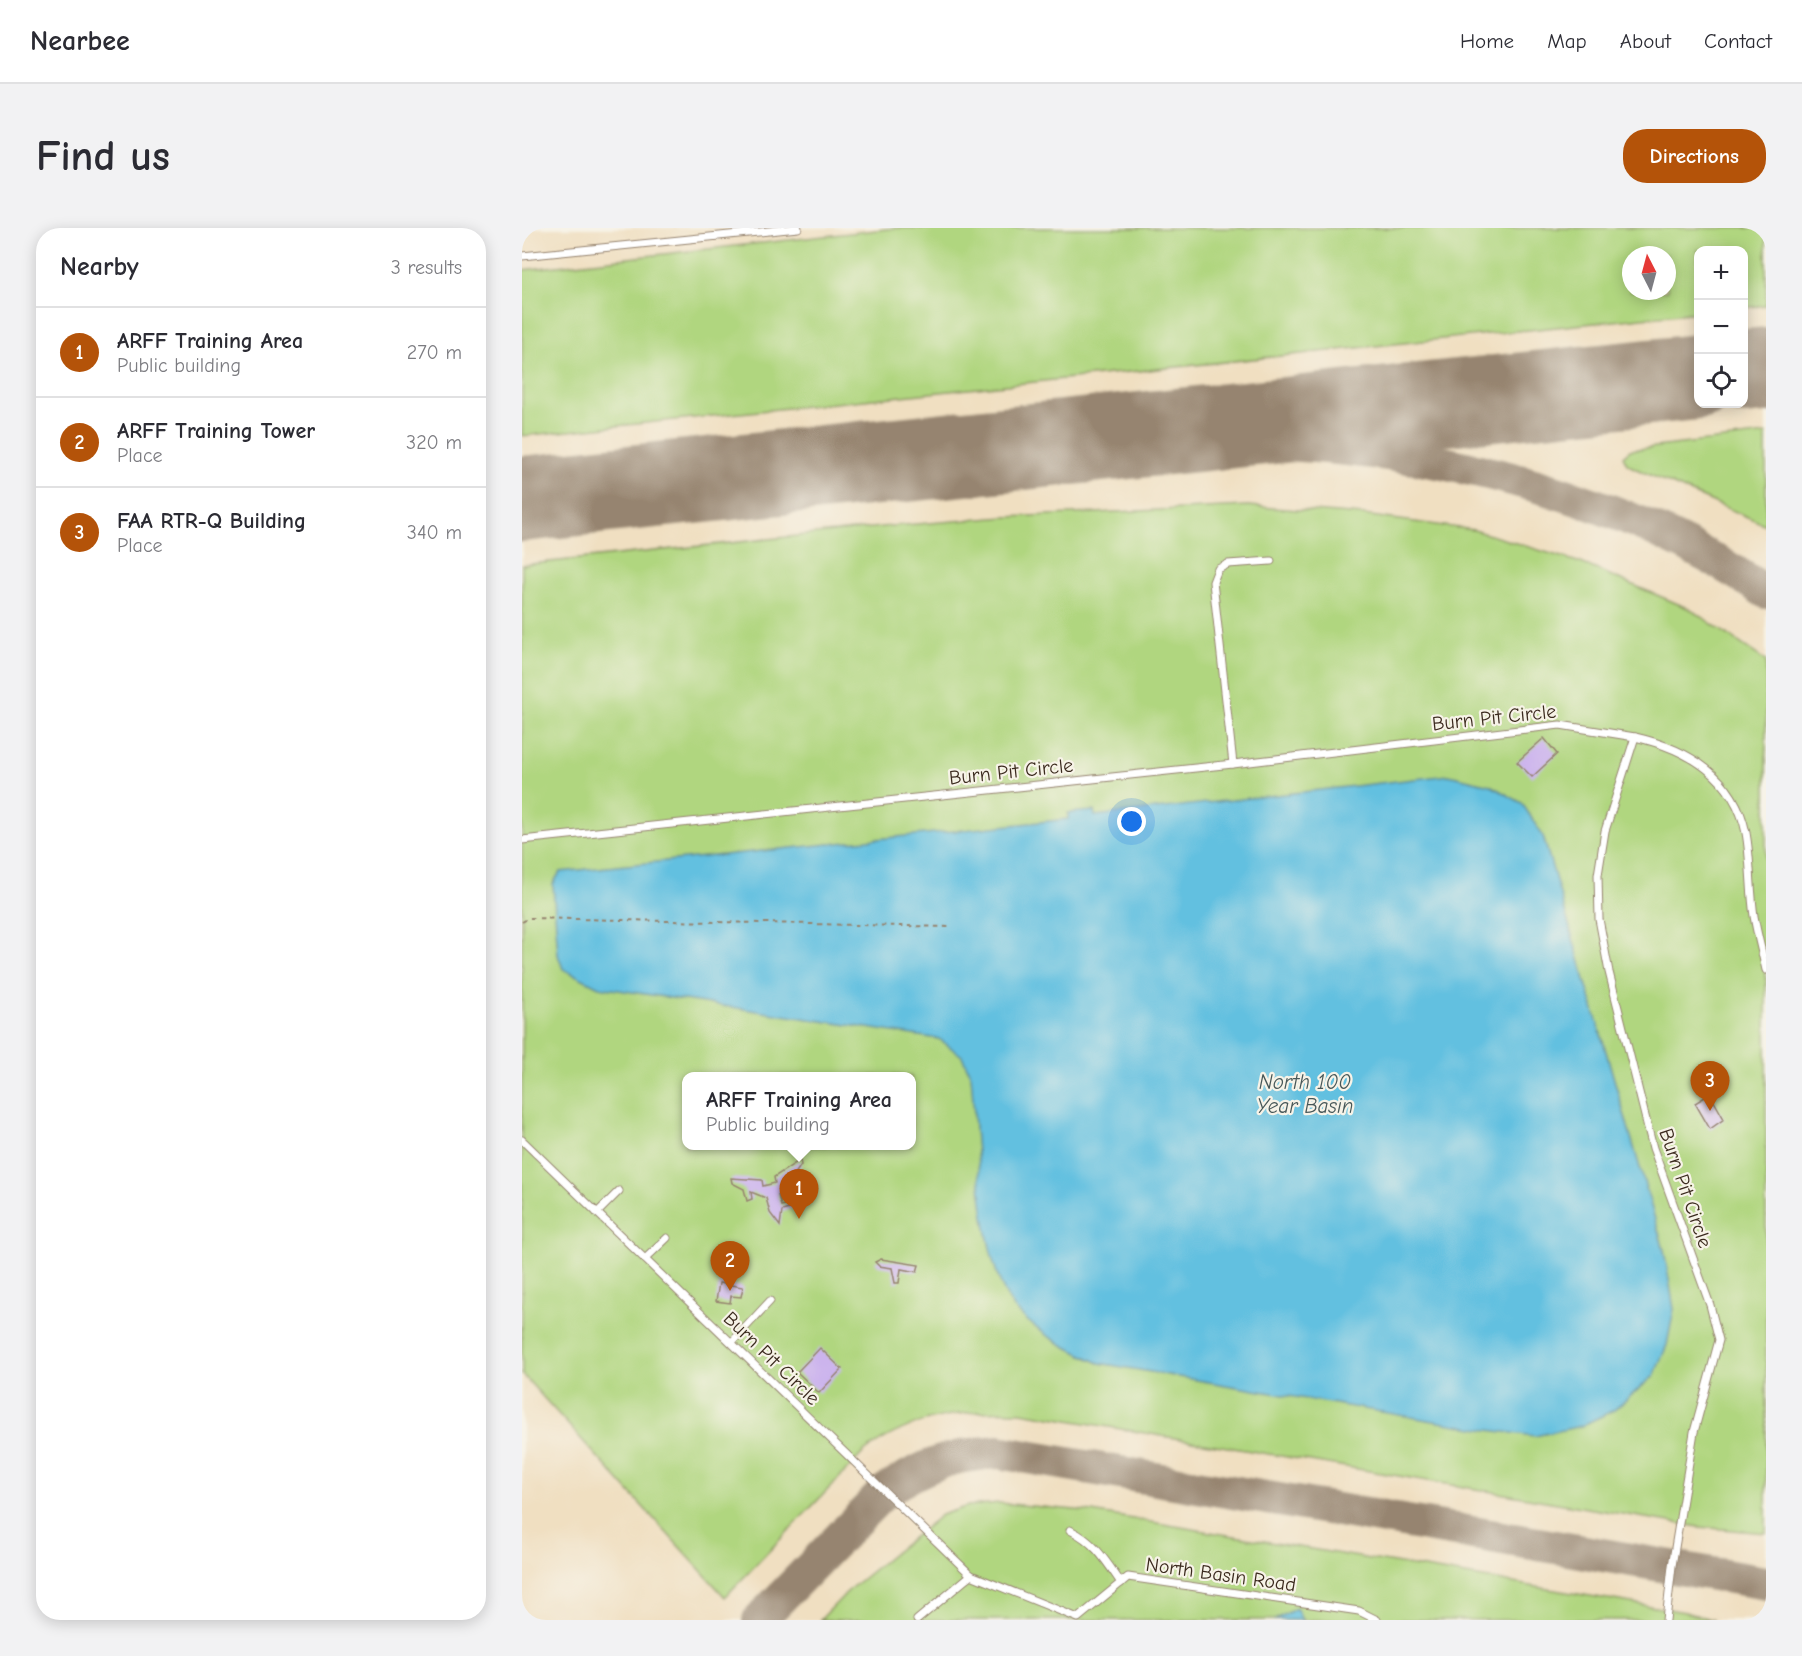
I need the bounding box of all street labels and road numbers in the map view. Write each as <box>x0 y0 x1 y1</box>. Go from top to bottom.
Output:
street label: Burn Pit Circle <box>1431 700 1557 735</box>
street label: Burn Pit Circle <box>948 754 1074 789</box>
street label: Burn Pit Circle <box>1654 1125 1717 1251</box>
street label: Burn Pit Circle <box>719 1307 824 1410</box>
street label: North Basin Road <box>1144 1553 1297 1596</box>

